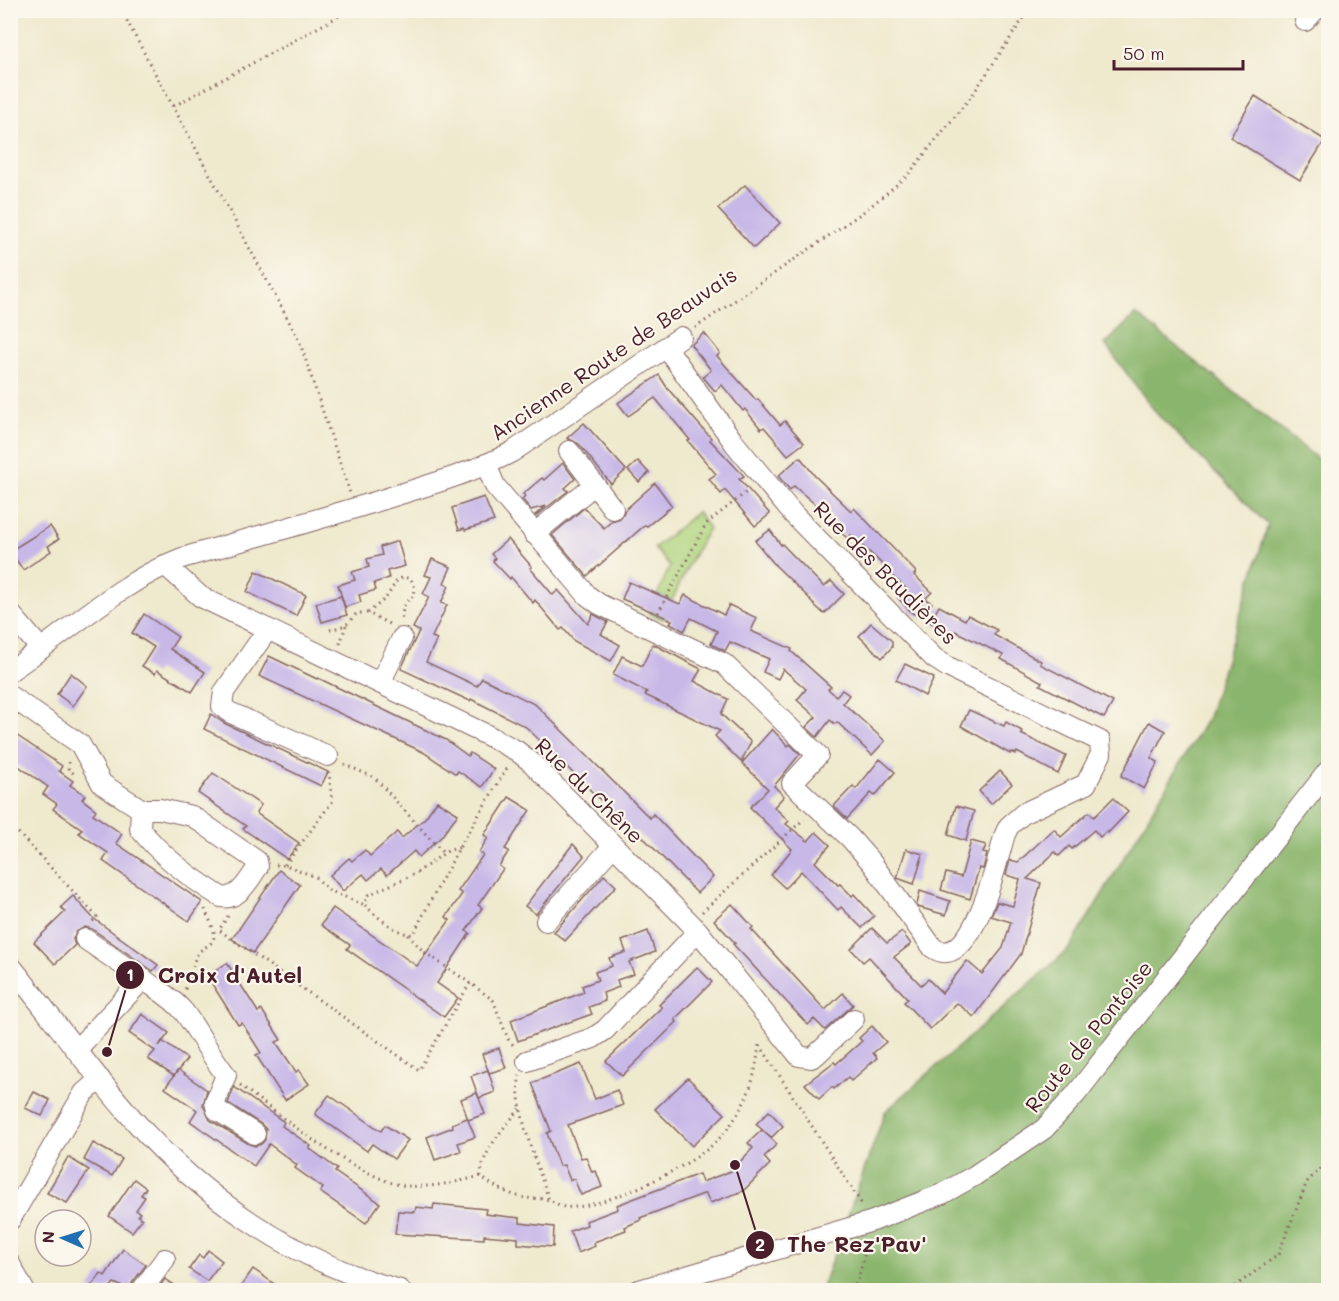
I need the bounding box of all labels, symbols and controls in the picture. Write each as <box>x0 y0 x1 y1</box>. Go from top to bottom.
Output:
scale bar <box>1114 33 1243 71</box>
text: 50 m <box>1123 41 1165 65</box>
street label: Ancienne Route de Beauvais <box>485 260 741 446</box>
street label: Rue des Baudières <box>809 495 963 649</box>
street label: Rue du Chêne <box>530 731 650 849</box>
callout: Croix d'Autel <box>115 955 314 995</box>
street label: Route de Pontoise <box>1018 955 1158 1117</box>
text: Croix d'Autel <box>158 960 302 989</box>
text: 1 <box>126 962 134 986</box>
north arrow <box>33 1208 93 1268</box>
callout: The Rez'Pav' <box>745 1225 939 1265</box>
text: The Rez'Pav' <box>787 1229 927 1258</box>
text: N <box>37 1231 58 1244</box>
text: 2 <box>755 1232 765 1256</box>

